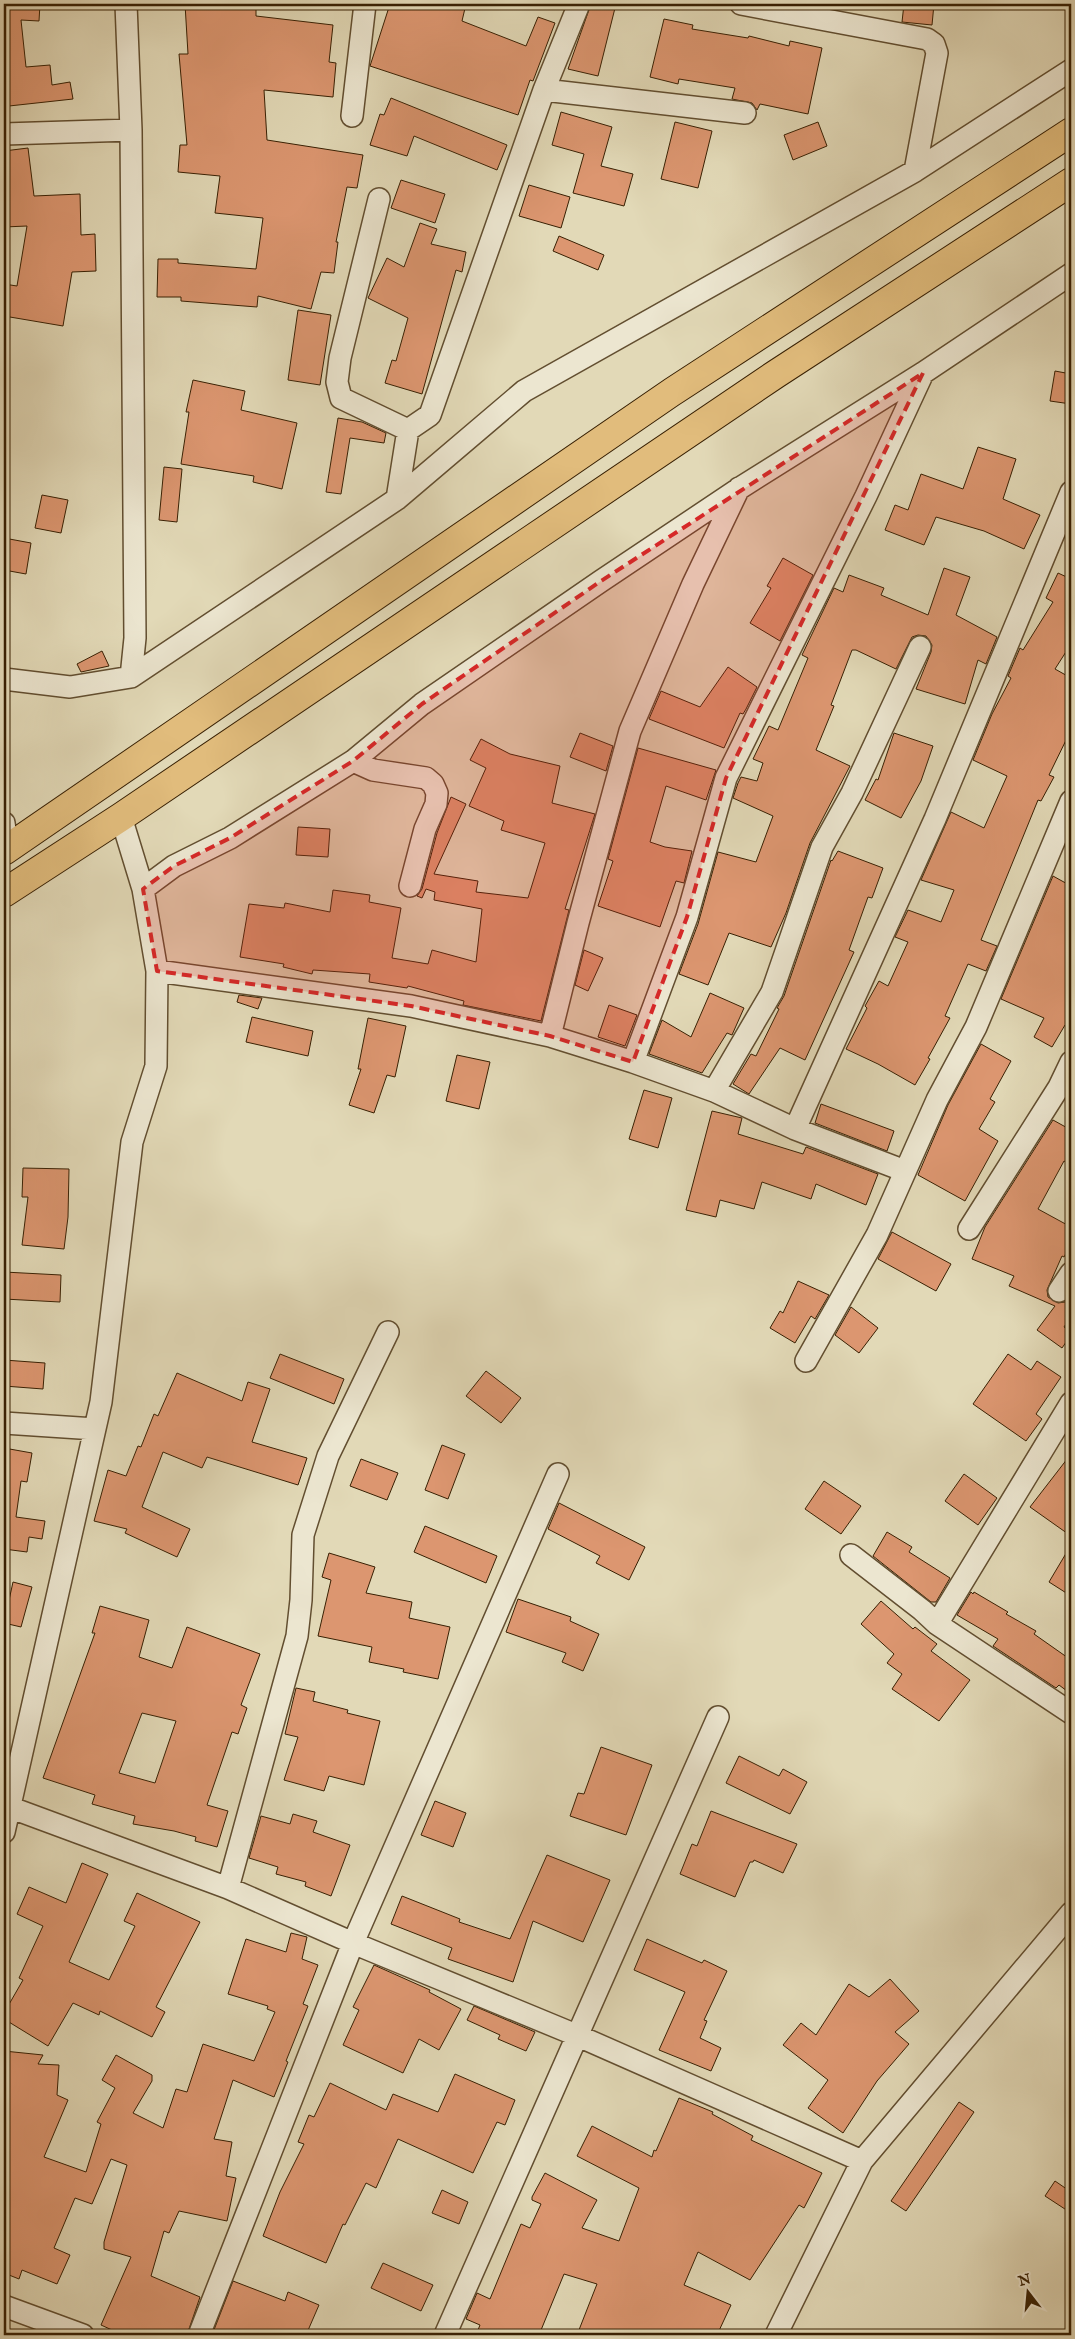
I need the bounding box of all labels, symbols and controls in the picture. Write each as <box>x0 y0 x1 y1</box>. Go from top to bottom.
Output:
north arrow <box>1002 2266 1052 2316</box>
text: N <box>1015 2270 1033 2291</box>

